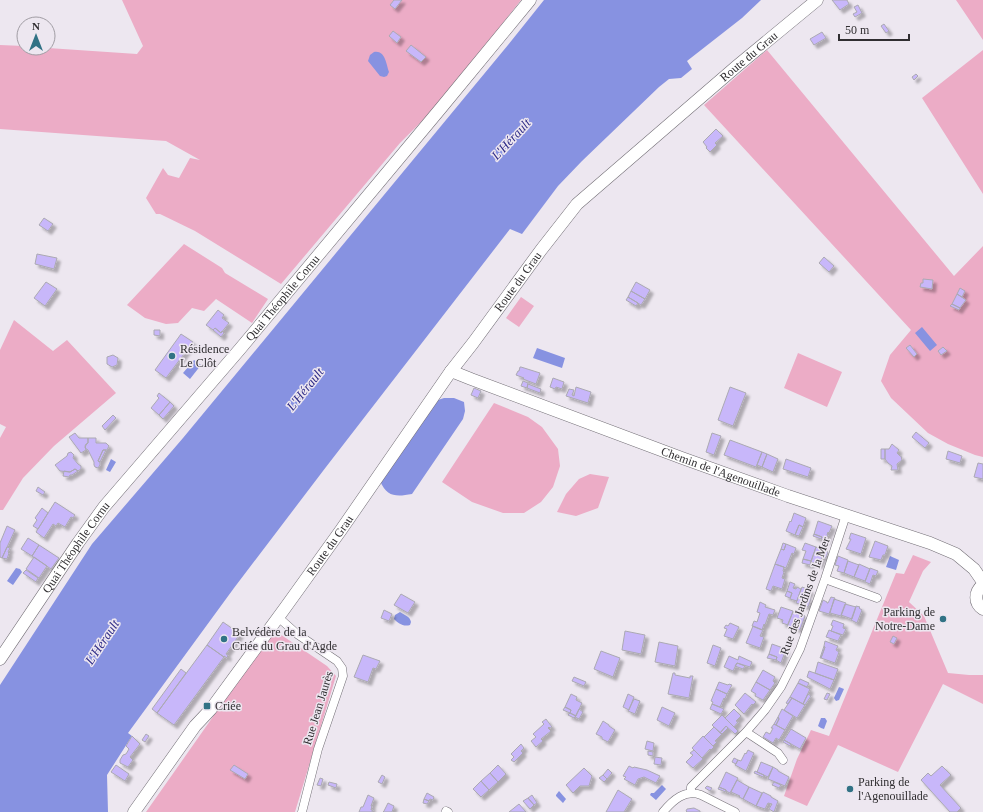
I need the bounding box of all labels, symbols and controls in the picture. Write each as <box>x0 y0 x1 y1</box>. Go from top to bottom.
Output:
north arrow <box>16 16 56 56</box>
scale bar <box>839 16 909 42</box>
text: N <box>32 20 40 32</box>
text: 50 m <box>845 23 870 37</box>
street label: Route du Grau <box>717 28 780 85</box>
water label: L'Hérault <box>488 115 534 163</box>
street label: Route du Grau <box>491 249 544 314</box>
street label: Quai Théophile Cornu <box>243 252 322 344</box>
place label: Résidence Le Clôt <box>180 342 229 370</box>
marker: Résidence Le Clôt <box>167 351 177 361</box>
water label: L'Hérault <box>283 364 327 414</box>
street label: Chemin de l'Agenouillade <box>659 444 782 500</box>
street label: Quai Théophile Cornu <box>39 499 112 596</box>
street label: Route du Grau <box>304 513 356 578</box>
street label: Rue des Jardins de la Mer <box>777 535 833 657</box>
place label: Parking de Notre-Dame <box>875 605 935 633</box>
marker: Parking de Notre-Dame <box>938 614 948 624</box>
water label: L'Hérault <box>81 617 123 668</box>
place label: Belvédère de la Criée du Grau d'Agde <box>232 625 337 653</box>
marker: Belvédère de la Criée du Grau d'Agde <box>219 634 229 644</box>
street label: Rue Jean Jaurès <box>300 669 336 747</box>
place label: Criée <box>215 699 241 713</box>
marker: Criée <box>202 701 212 711</box>
place label: Parking de l'Agenouillade <box>858 775 928 803</box>
marker: Parking de l'Agenouillade <box>845 784 855 794</box>

